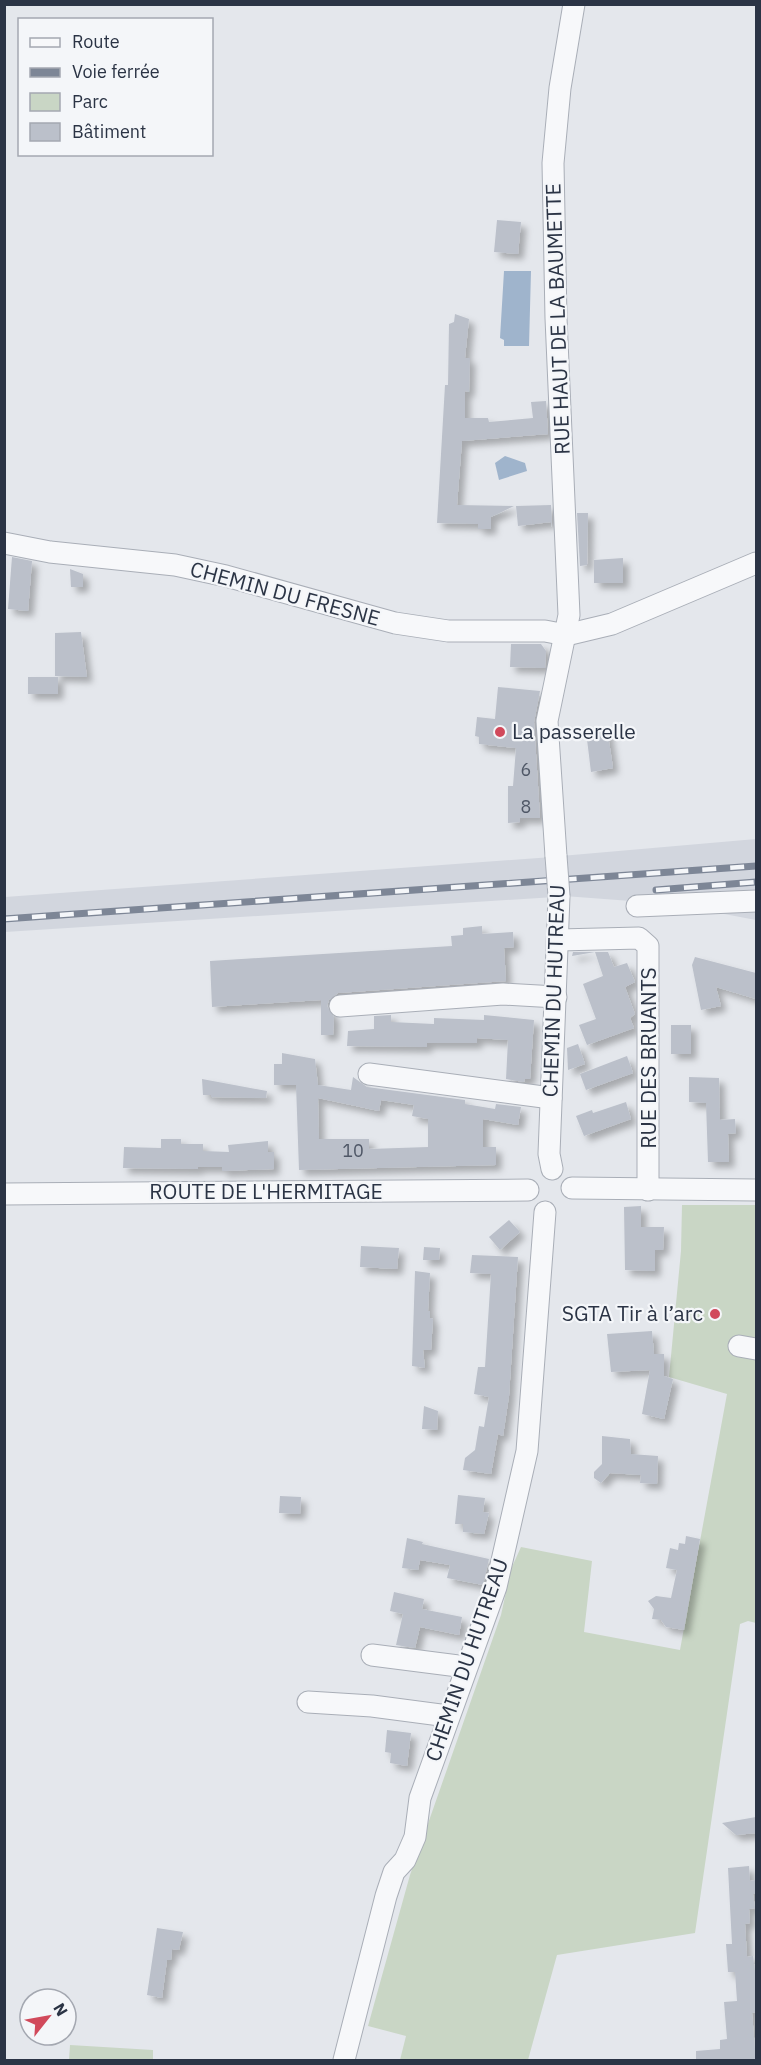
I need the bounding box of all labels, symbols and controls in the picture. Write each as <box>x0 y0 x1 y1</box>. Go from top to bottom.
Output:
legend <box>18 18 213 156</box>
text: Route <box>72 30 120 53</box>
text: Voie ferrée <box>72 60 160 83</box>
text: Parc <box>72 90 108 113</box>
text: Bâtiment <box>72 120 146 143</box>
street label: RUE HAUT DE LA BAUMETTE <box>538 183 576 455</box>
street label: CHEMIN DU FRESNE <box>187 554 383 632</box>
place label: La passerelle <box>512 717 636 745</box>
marker: La passerelle <box>493 725 507 739</box>
house number: 6 <box>521 758 531 781</box>
house number: 8 <box>521 795 531 818</box>
street label: CHEMIN DU HUTREAU <box>535 884 571 1098</box>
street label: RUE DES BRUANTS <box>634 967 662 1149</box>
house number: 10 <box>342 1139 364 1162</box>
street label: ROUTE DE L'HERMITAGE <box>149 1177 383 1205</box>
place label: SGTA Tir à l’arc <box>562 1299 703 1327</box>
marker: SGTA Tir à l’arc <box>708 1307 722 1321</box>
street label: CHEMIN DU HUTREAU <box>418 1554 514 1765</box>
north arrow <box>18 1987 78 2047</box>
text: N <box>49 1999 72 2019</box>

